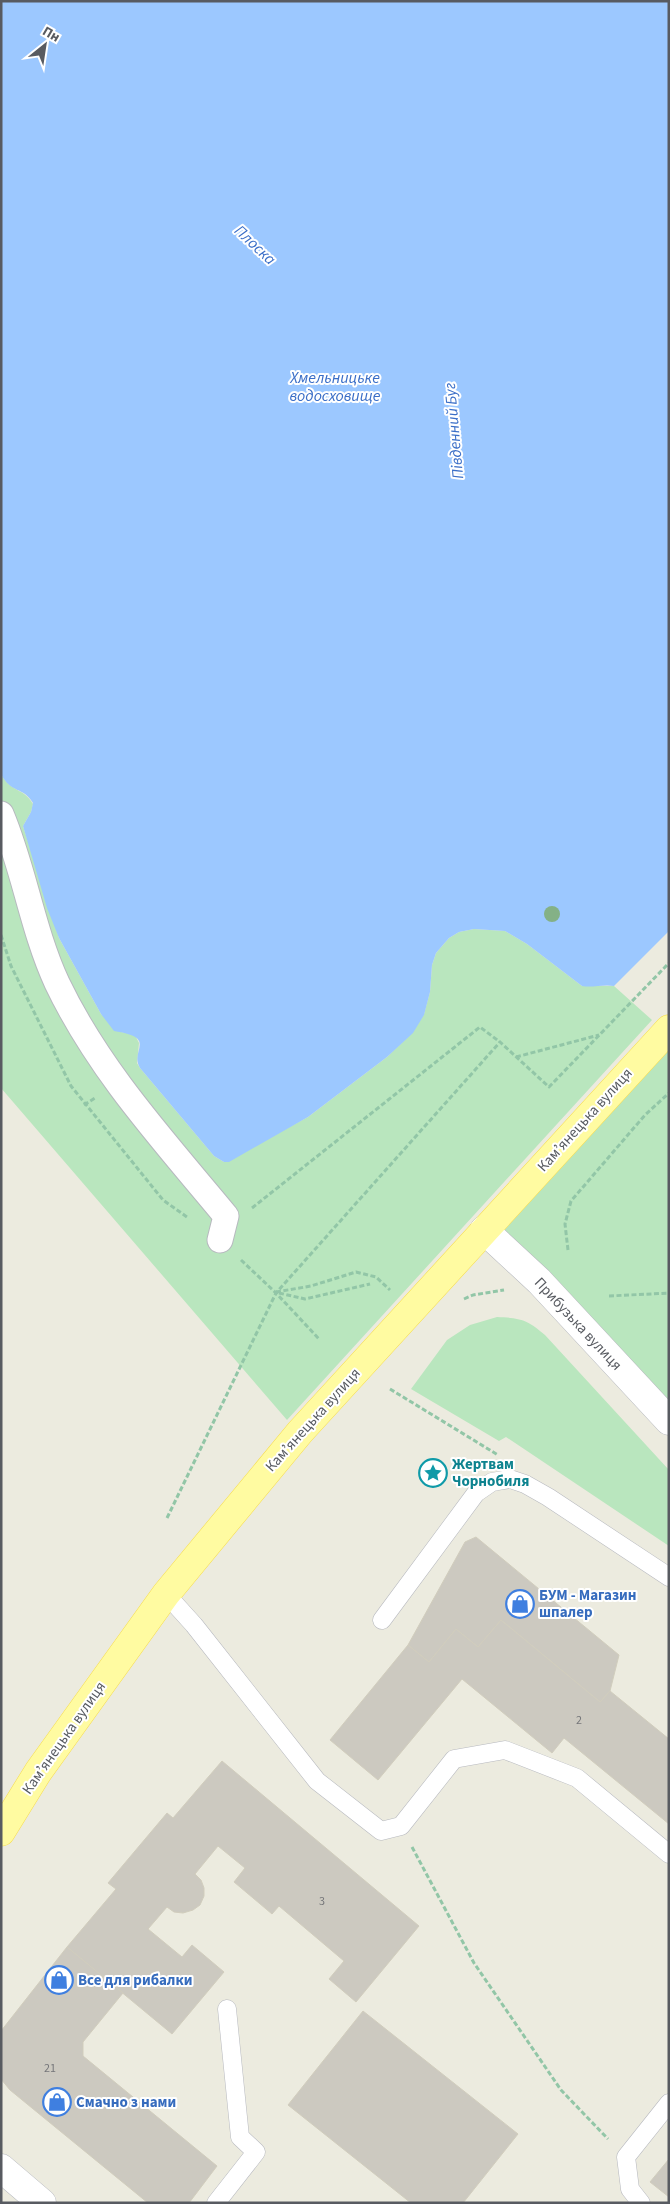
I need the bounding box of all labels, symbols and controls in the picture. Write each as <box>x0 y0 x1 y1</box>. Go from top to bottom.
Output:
north arrow <box>20 20 70 70</box>
text: Пн <box>38 22 64 48</box>
water label: Плоска <box>229 220 281 270</box>
water label: Хмельницьке водосховище <box>289 367 381 407</box>
water label: Південний Буг <box>439 381 469 480</box>
street label: Камʼянецька вулиця <box>533 1063 637 1177</box>
street label: Прибузька вулиця <box>529 1273 627 1375</box>
street label: Камʼянецька вулиця <box>261 1363 365 1477</box>
place label: Жертвам Чорнобиля <box>452 1454 529 1492</box>
place icon: Жертвам Чорнобиля <box>418 1458 448 1488</box>
place label: БУМ - Магазин шпалер <box>539 1585 637 1623</box>
shop icon: БУМ - Магазин шпалер <box>505 1589 535 1619</box>
street label: Камʼянецька вулиця <box>17 1677 111 1799</box>
house number: 2 <box>576 1712 582 1729</box>
house number: 3 <box>319 1893 325 1910</box>
shop icon: Все для рибалки <box>44 1965 74 1995</box>
place label: Все для рибалки <box>78 1970 192 1991</box>
house number: 21 <box>44 2060 56 2077</box>
shop icon: Смачно з нами <box>42 2087 72 2117</box>
place label: Смачно з нами <box>76 2092 176 2113</box>

